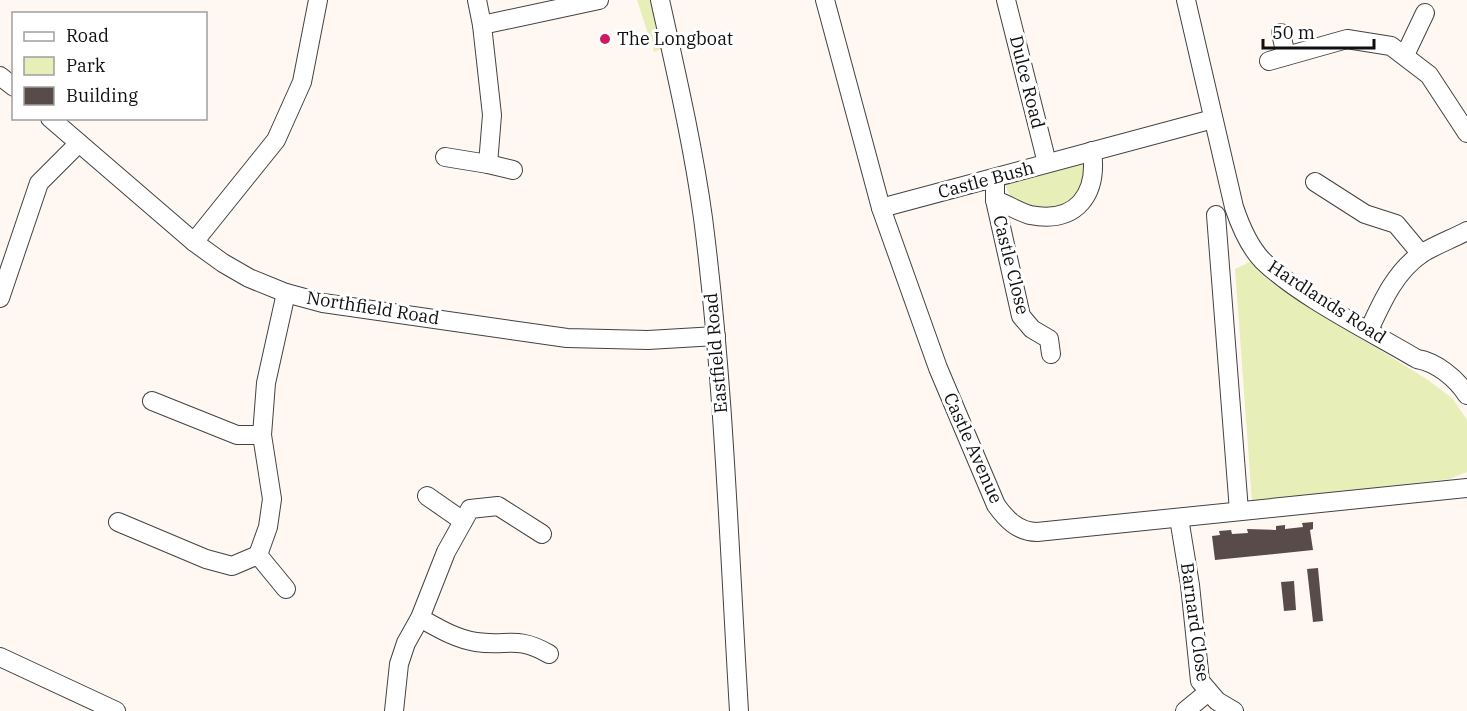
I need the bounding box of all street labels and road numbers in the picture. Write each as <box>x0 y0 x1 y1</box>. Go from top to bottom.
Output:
street label: Dulce Road <box>1005 33 1050 131</box>
street label: Castle Bush <box>935 156 1036 203</box>
street label: Castle Close <box>988 213 1035 317</box>
street label: Hardlands Road <box>1264 255 1391 348</box>
street label: Northfield Road <box>305 286 441 329</box>
street label: Eastfield Road <box>699 292 732 414</box>
street label: Castle Avenue <box>939 389 1008 507</box>
street label: Barnard Close <box>1176 561 1215 683</box>

